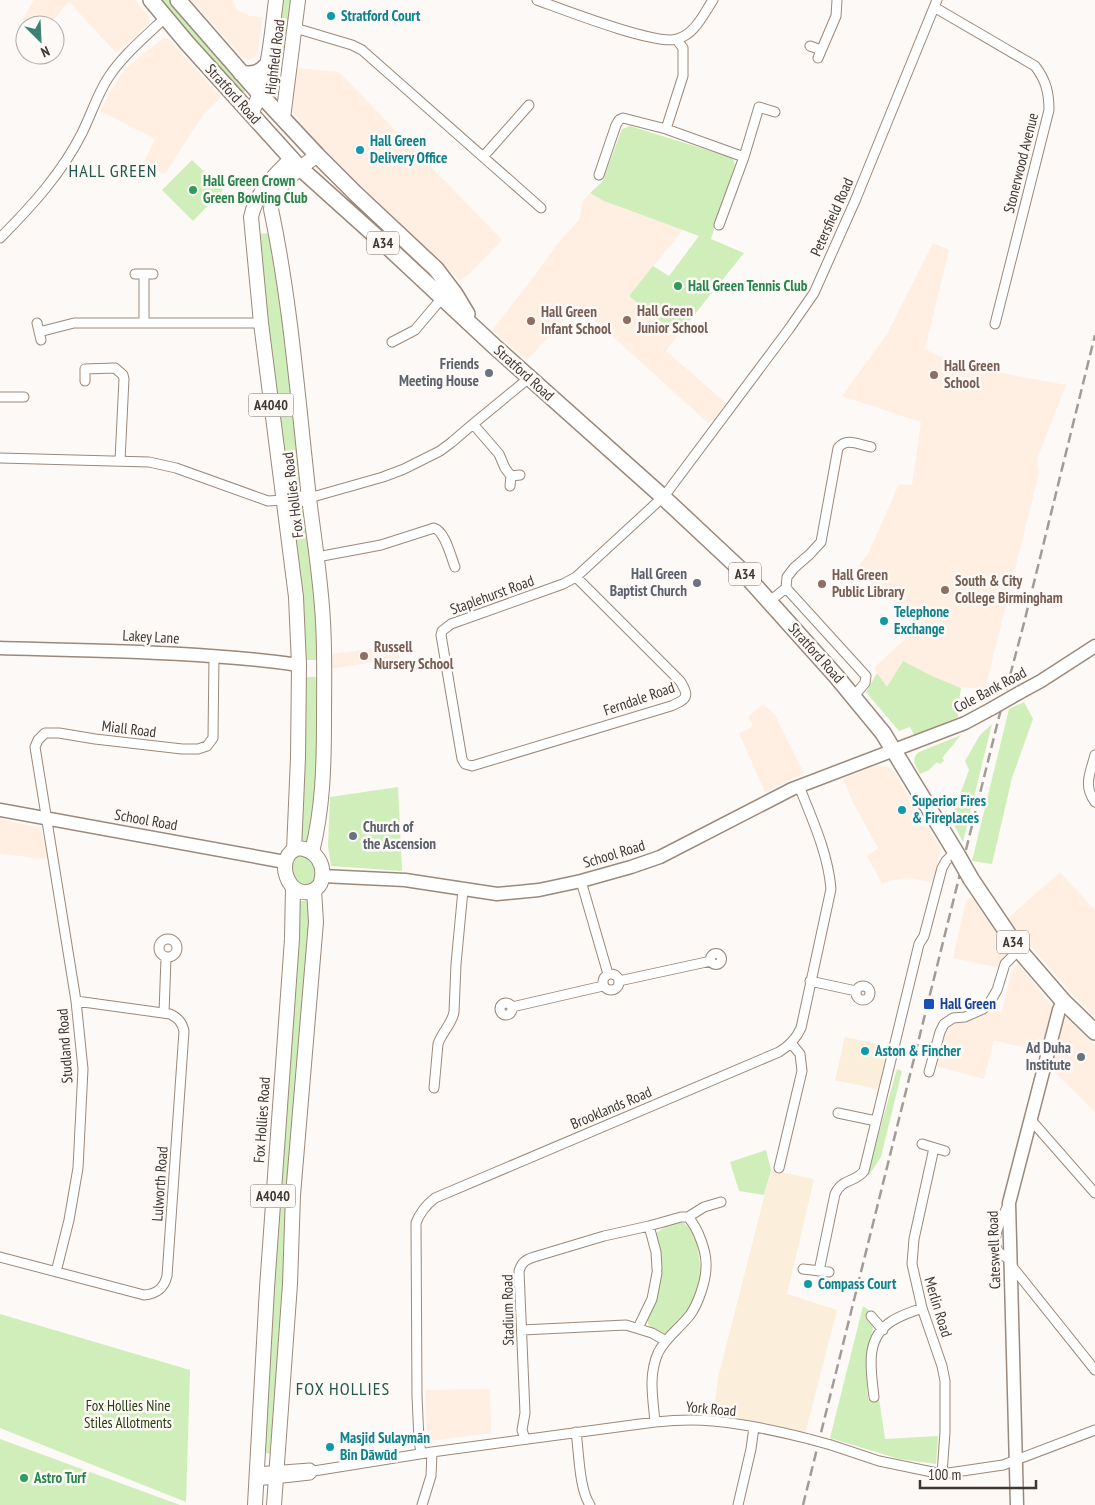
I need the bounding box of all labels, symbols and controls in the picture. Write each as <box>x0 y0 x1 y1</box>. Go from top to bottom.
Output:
place label: Stratford Court <box>341 6 421 25</box>
marker: Stratford Court <box>325 10 337 22</box>
north arrow <box>15 15 65 65</box>
street label: Highfield Road <box>260 18 289 96</box>
text: N <box>38 42 52 62</box>
street label: Stratford Road <box>201 60 265 128</box>
street label: Stonerwood Avenue <box>999 111 1042 215</box>
place label: Hall Green Delivery Office <box>370 131 447 167</box>
marker: Hall Green Delivery Office <box>354 144 366 156</box>
district label: HALL GREEN <box>69 159 157 182</box>
place label: Hall Green Crown Green Bowling Club <box>203 171 308 207</box>
street label: Petersfield Road <box>806 175 857 259</box>
marker: Hall Green Crown Green Bowling Club <box>187 184 199 196</box>
road number: A34 <box>367 232 399 254</box>
place label: Hall Green Tennis Club <box>688 276 808 295</box>
marker: Hall Green Tennis Club <box>672 280 684 292</box>
place label: Hall Green Junior School <box>636 301 708 337</box>
place label: Hall Green Infant School <box>541 302 612 338</box>
marker: Hall Green Junior School <box>621 314 633 326</box>
marker: Hall Green Infant School <box>525 315 537 327</box>
street label: Stratford Road <box>490 341 558 405</box>
place label: Friends Meeting House <box>399 354 479 390</box>
place label: Hall Green School <box>944 356 1000 392</box>
marker: Friends Meeting House <box>483 367 495 379</box>
marker: Hall Green School <box>928 369 940 381</box>
road number: A4040 <box>248 394 294 416</box>
street label: Fox Hollies Road <box>278 451 307 539</box>
road number: A34 <box>729 562 761 586</box>
place label: Hall Green Baptist Church <box>610 564 687 600</box>
place label: Hall Green Public Library <box>832 565 906 601</box>
street label: Staplehurst Road <box>447 571 536 618</box>
place label: South & City College Birmingham <box>955 571 1063 607</box>
marker: Hall Green Baptist Church <box>691 577 703 589</box>
marker: Hall Green Public Library <box>816 578 828 590</box>
marker: South & City College Birmingham <box>939 584 951 596</box>
place label: Telephone Exchange <box>894 602 949 638</box>
marker: Telephone Exchange <box>878 615 890 627</box>
street label: Stratford Road <box>784 619 848 687</box>
street label: Lakey Lane <box>122 626 180 647</box>
place label: Russell Nursery School <box>374 637 454 673</box>
marker: Russell Nursery School <box>358 650 370 662</box>
street label: Cole Bank Road <box>950 662 1029 717</box>
street label: Ferndale Road <box>601 677 677 720</box>
street label: Miall Road <box>101 716 157 741</box>
place label: Superior Fires & Fireplaces <box>912 791 986 827</box>
marker: Superior Fires & Fireplaces <box>896 804 908 816</box>
street label: School Road <box>113 805 179 834</box>
place label: Church of the Ascension <box>363 817 436 853</box>
marker: Church of the Ascension <box>347 830 359 842</box>
street label: School Road <box>581 835 647 872</box>
road number: A34 <box>997 930 1029 954</box>
place label: Hall Green <box>940 994 996 1013</box>
marker: Hall Green <box>922 997 936 1011</box>
street label: Studland Road <box>52 1008 77 1084</box>
place label: Ad Duha Institute <box>1025 1038 1071 1074</box>
place label: Aston & Fincher <box>874 1041 962 1060</box>
marker: Aston & Fincher <box>859 1045 871 1057</box>
marker: Ad Duha Institute <box>1075 1051 1087 1063</box>
street label: Fox Hollies Road <box>249 1076 274 1164</box>
street label: Brooklands Road <box>567 1082 654 1133</box>
street label: Lulworth Road <box>147 1146 172 1222</box>
road number: A4040 <box>250 1184 296 1208</box>
street label: Cateswell Road <box>983 1210 1004 1290</box>
street label: Stadium Road <box>497 1274 518 1346</box>
place label: Compass Court <box>818 1274 897 1293</box>
street label: Merlin Road <box>920 1274 957 1339</box>
marker: Compass Court <box>802 1278 814 1290</box>
district label: FOX HOLLIES <box>296 1377 390 1400</box>
park label: Fox Hollies Nine Stiles Allotments <box>84 1396 172 1432</box>
street label: York Road <box>685 1397 737 1420</box>
place label: Masjid Sulaymān Bin Dāwūd <box>340 1428 430 1464</box>
marker: Masjid Sulaymān Bin Dāwūd <box>324 1441 336 1453</box>
scale bar <box>920 1458 1036 1490</box>
text: 100 m <box>928 1465 961 1484</box>
place label: Astro Turf <box>33 1468 87 1487</box>
marker: Astro Turf <box>18 1472 30 1484</box>

